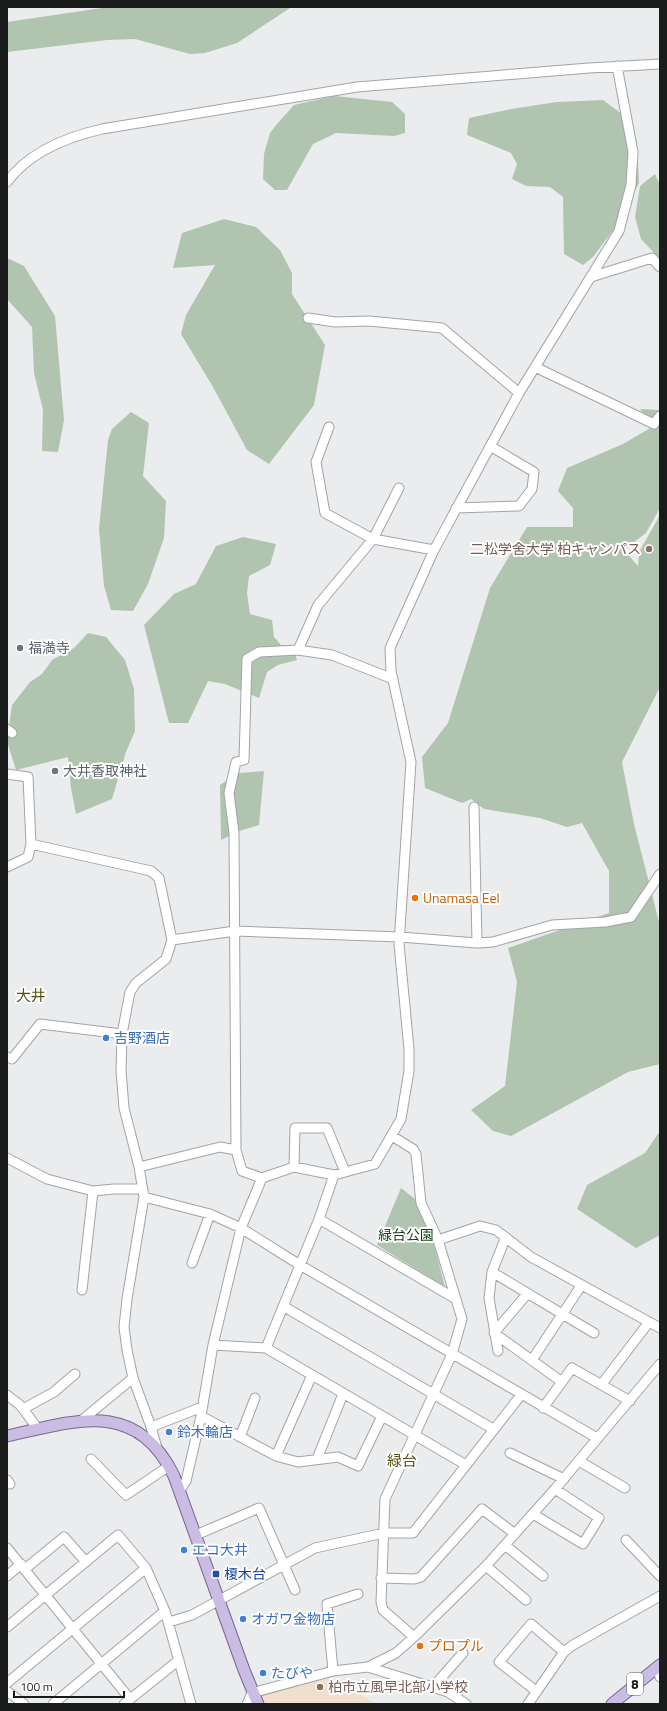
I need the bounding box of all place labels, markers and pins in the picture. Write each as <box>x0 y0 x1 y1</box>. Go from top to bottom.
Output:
place label: 二松学舍大学 柏キャンパス <box>470 538 641 559</box>
marker: 二松学舍大学 柏キャンパス <box>644 544 654 554</box>
place label: 福満寺 <box>28 637 70 658</box>
marker: 福満寺 <box>15 643 25 653</box>
place label: 大井香取神社 <box>63 760 147 781</box>
marker: 大井香取神社 <box>50 766 60 776</box>
place label: Unamasa Eel <box>423 887 500 908</box>
marker: Unamasa Eel <box>410 893 420 903</box>
place label: 吉野酒店 <box>114 1027 170 1048</box>
marker: 吉野酒店 <box>101 1033 111 1043</box>
place label: 鈴木輪店 <box>177 1421 233 1442</box>
marker: 鈴木輪店 <box>164 1427 174 1437</box>
place label: エコ大井 <box>192 1539 248 1560</box>
marker: エコ大井 <box>179 1545 189 1555</box>
place label: 榎木台 <box>224 1563 266 1584</box>
marker: 榎木台 <box>211 1569 221 1579</box>
place label: オガワ金物店 <box>251 1608 335 1629</box>
marker: オガワ金物店 <box>238 1614 248 1624</box>
place label: プロプル <box>428 1635 484 1656</box>
marker: プロプル <box>415 1641 425 1651</box>
place label: たびや <box>271 1662 313 1683</box>
marker: たびや <box>258 1668 268 1678</box>
place label: 柏市立風早北部小学校 <box>328 1676 468 1697</box>
marker: 柏市立風早北部小学校 <box>315 1682 325 1692</box>

